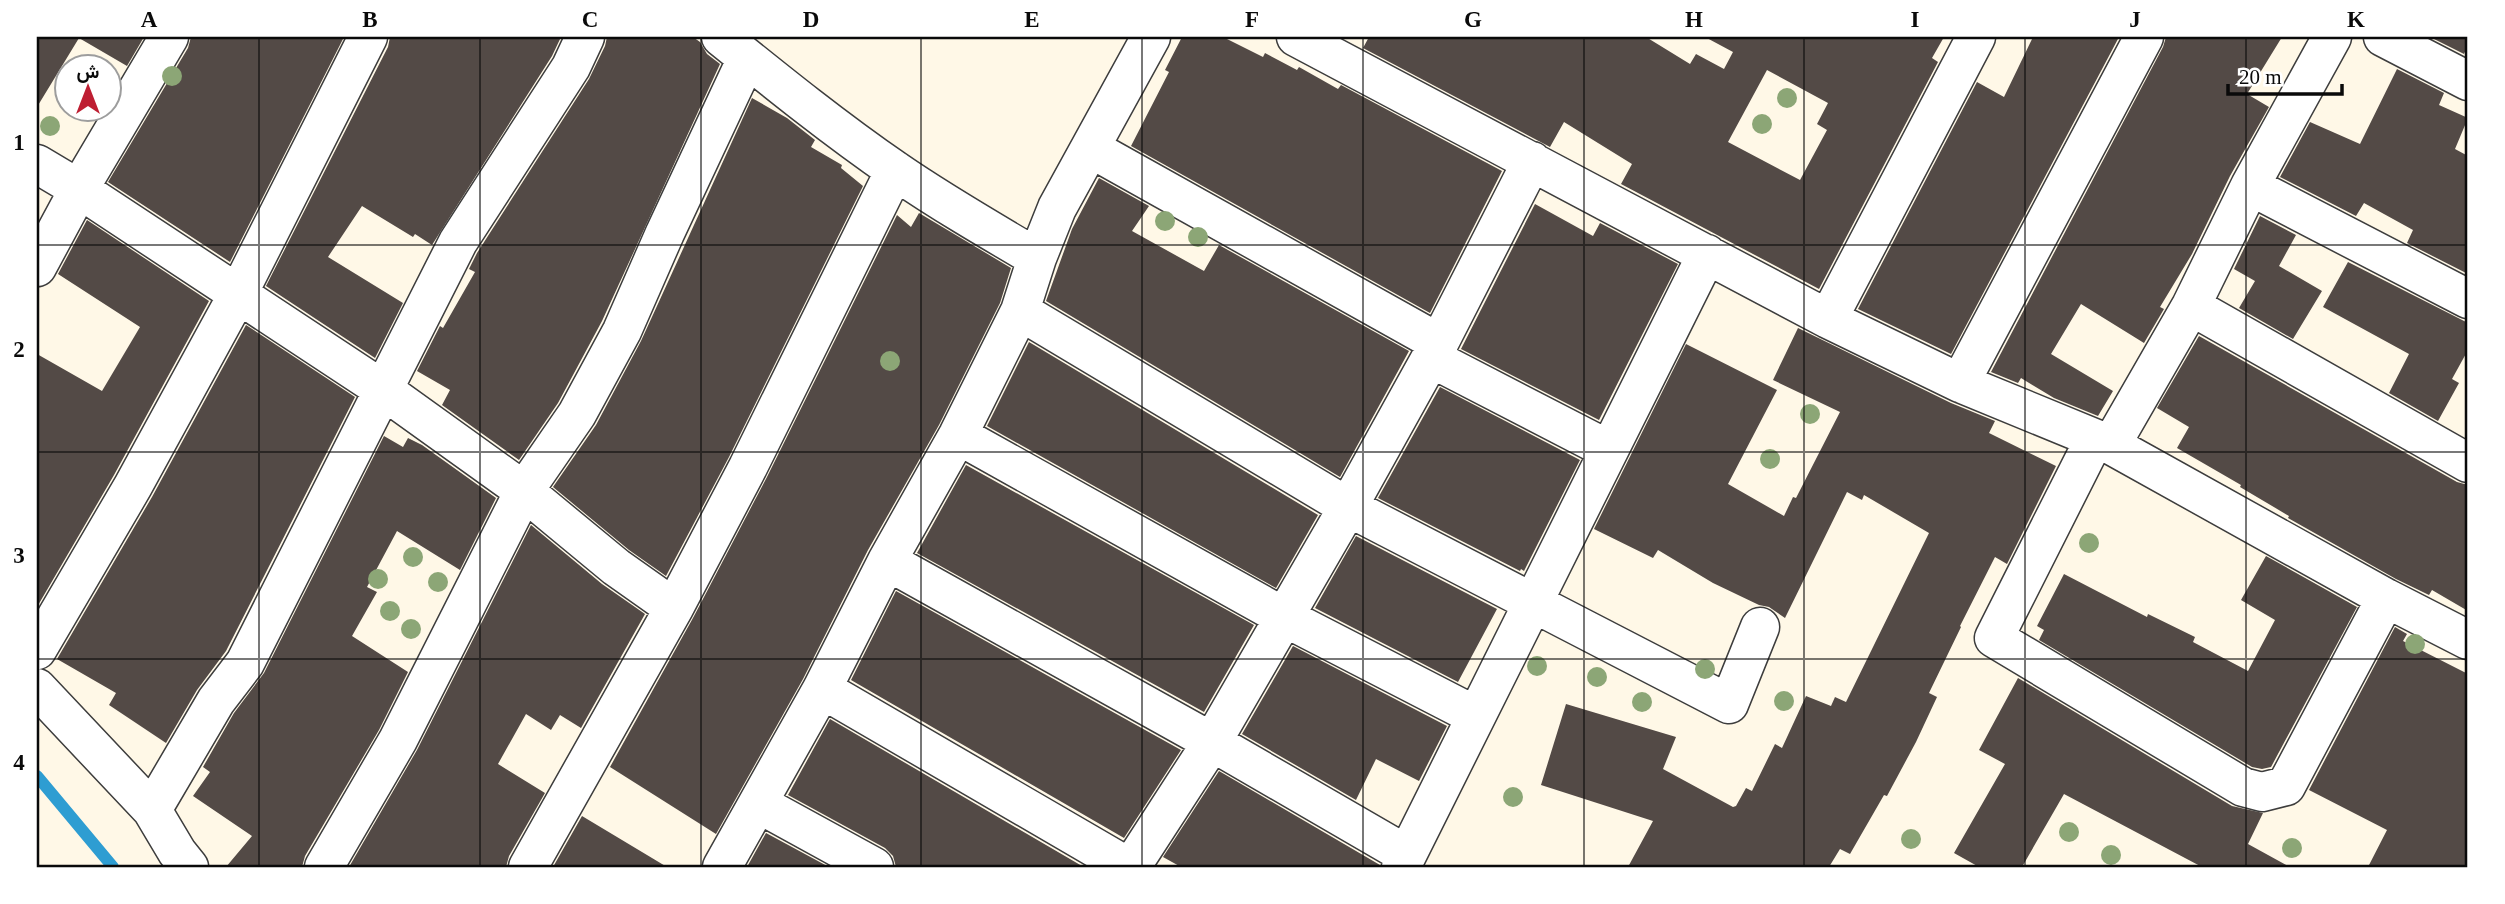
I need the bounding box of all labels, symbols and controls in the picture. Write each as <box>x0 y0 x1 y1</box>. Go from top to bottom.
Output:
text: A <box>141 7 158 32</box>
text: B <box>362 7 378 32</box>
text: C <box>582 7 598 32</box>
text: D <box>803 7 819 32</box>
text: E <box>1024 7 1040 32</box>
text: F <box>1245 7 1259 32</box>
text: G <box>1464 7 1482 32</box>
text: H <box>1685 7 1703 32</box>
text: I <box>1911 7 1920 32</box>
text: J <box>2129 7 2141 32</box>
text: K <box>2347 7 2365 32</box>
north arrow <box>52 52 122 122</box>
scale bar <box>2228 52 2342 96</box>
text: ش <box>77 61 100 83</box>
text: 20 m <box>2239 65 2282 89</box>
text: 1 <box>13 130 25 155</box>
text: 2 <box>13 337 25 362</box>
text: 3 <box>13 543 25 568</box>
text: 4 <box>13 750 25 775</box>

